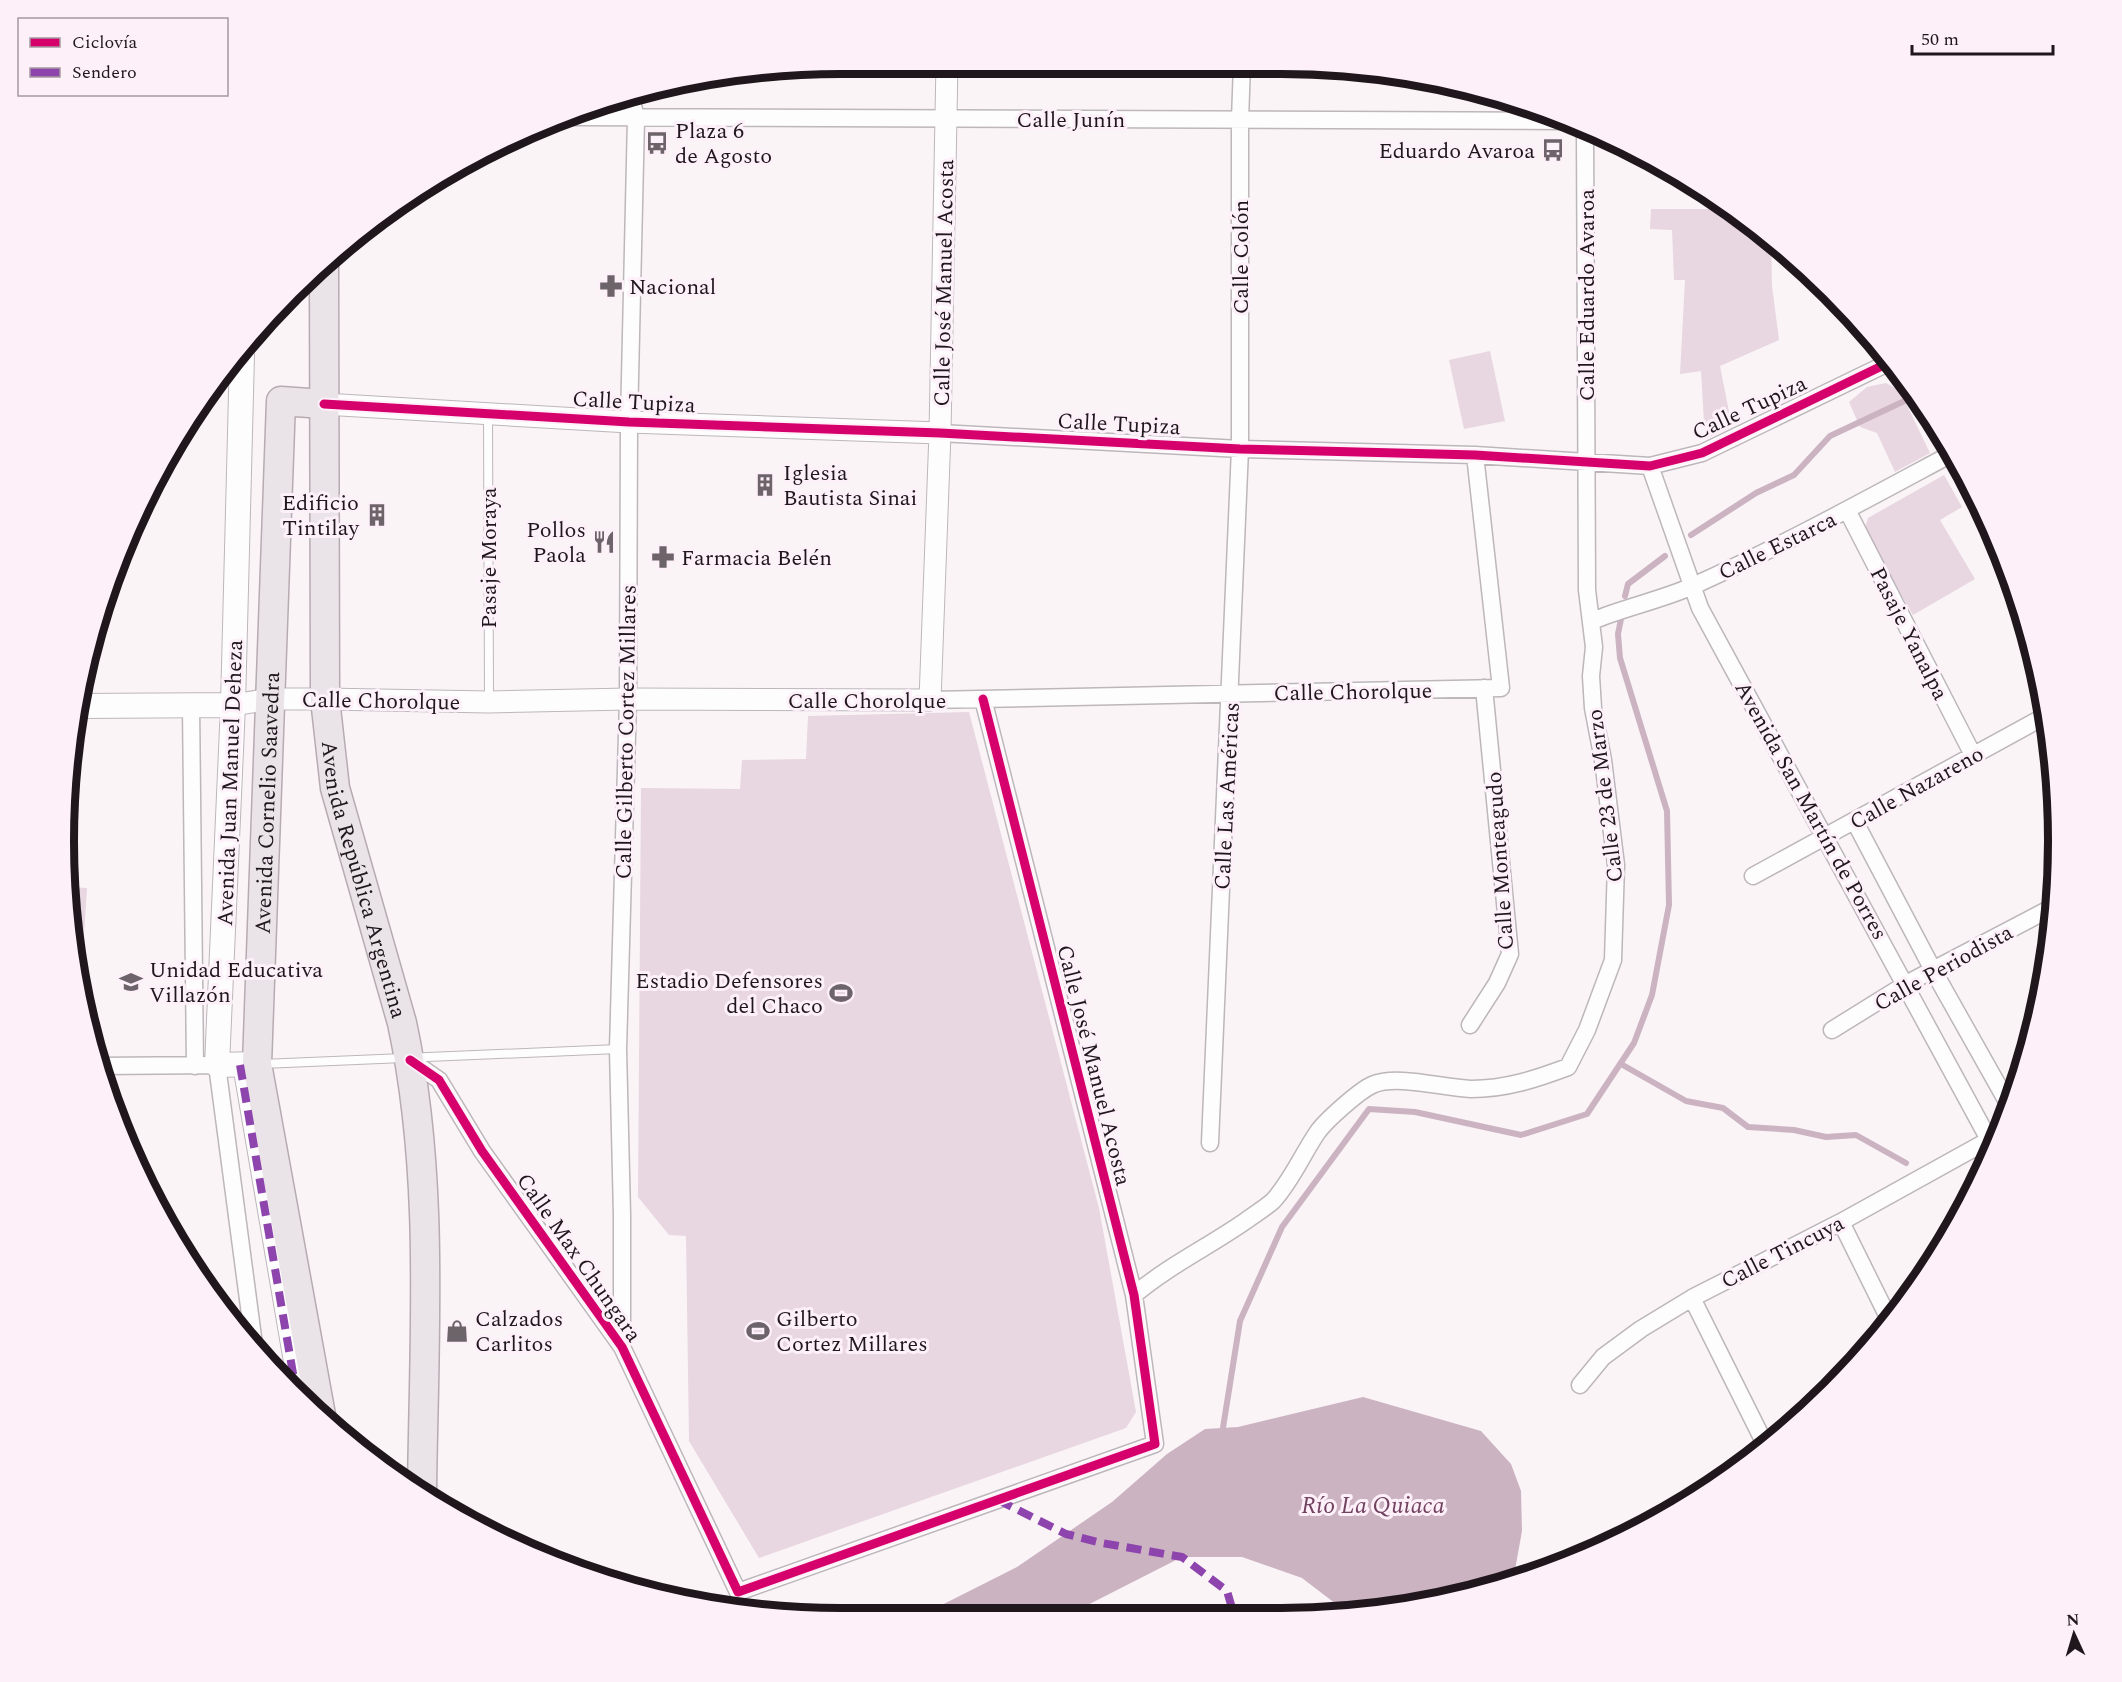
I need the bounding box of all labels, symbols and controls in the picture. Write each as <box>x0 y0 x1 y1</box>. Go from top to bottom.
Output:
legend <box>18 18 228 96</box>
scale bar <box>1912 18 2053 56</box>
text: 50 m <box>1921 26 1959 53</box>
text: Ciclovía <box>72 29 138 56</box>
text: Sendero <box>72 59 137 86</box>
street label: Calle Junín <box>1017 104 1125 137</box>
place label: Plaza 6 de Agosto <box>675 115 772 173</box>
bus stop icon: Plaza 6 de Agosto <box>644 130 670 156</box>
place label: Eduardo Avaroa <box>1378 135 1535 168</box>
bus stop icon: Eduardo Avaroa <box>1540 137 1566 163</box>
street label: Calle José Manuel Acosta <box>926 159 963 407</box>
street label: Calle Eduardo Avaroa <box>1571 189 1604 401</box>
street label: Calle Colón <box>1225 200 1258 314</box>
place label: Nacional <box>629 271 716 304</box>
pharmacy icon: Nacional <box>598 273 624 299</box>
street label: Calle Tupiza <box>1687 367 1813 449</box>
street label: Calle Tupiza <box>571 383 697 422</box>
street label: Calle Tupiza <box>1056 405 1182 444</box>
place label: Iglesia Bautista Sinai <box>783 457 918 515</box>
building icon: Iglesia Bautista Sinai <box>752 472 778 498</box>
place label: Edificio Tintilay <box>282 487 360 545</box>
street label: Pasaje Moraya <box>473 487 506 629</box>
building icon: Edificio Tintilay <box>364 502 390 528</box>
street label: Calle Estarca <box>1713 503 1843 589</box>
place label: Pollos Paola <box>526 514 586 572</box>
restaurant icon: Pollos Paola <box>591 529 617 555</box>
place label: Farmacia Belén <box>681 542 832 575</box>
pharmacy icon: Farmacia Belén <box>650 544 676 570</box>
street label: Pasaje Yanalpa <box>1861 561 1957 706</box>
street label: Calle Gilberto Cortez Millares <box>607 584 646 880</box>
street label: Avenida Juan Manuel Deheza <box>209 639 252 927</box>
street label: Avenida Cornelio Saavedra <box>247 671 289 935</box>
street label: Calle Chorolque <box>1273 675 1433 710</box>
street label: Avenida San Martín de Porres <box>1726 675 1896 946</box>
street label: Calle Chorolque <box>301 684 461 719</box>
street label: Calle Chorolque <box>788 685 946 718</box>
street label: Calle Las Américas <box>1206 701 1249 891</box>
street label: Calle 23 de Marzo <box>1578 707 1632 884</box>
street label: Calle Nazareno <box>1844 738 1990 839</box>
street label: Avenida República Argentina <box>312 739 415 1023</box>
street label: Calle Monteagudo <box>1478 770 1523 951</box>
street label: Calle Periodista <box>1868 916 2020 1020</box>
street label: Calle José Manuel Acosta <box>1048 941 1140 1190</box>
place label: Unidad Educativa Villazón <box>149 954 323 1012</box>
place label: Estadio Defensores del Chaco <box>635 965 823 1023</box>
school or university icon: Unidad Educativa Villazón <box>118 969 144 995</box>
sports icon: Estadio Defensores del Chaco <box>828 980 854 1006</box>
street label: Calle Max Chungara <box>508 1167 650 1349</box>
street label: Calle Tincuya <box>1715 1207 1850 1298</box>
place label: Calzados Carlitos <box>475 1303 563 1361</box>
place label: Gilberto Cortez Millares <box>776 1303 928 1361</box>
shop icon: Calzados Carlitos <box>444 1318 470 1344</box>
sports icon: Gilberto Cortez Millares <box>745 1318 771 1344</box>
water label: Río La Quiaca <box>1301 1488 1445 1524</box>
north arrow <box>2044 1604 2104 1664</box>
text: N <box>2066 1608 2080 1632</box>

